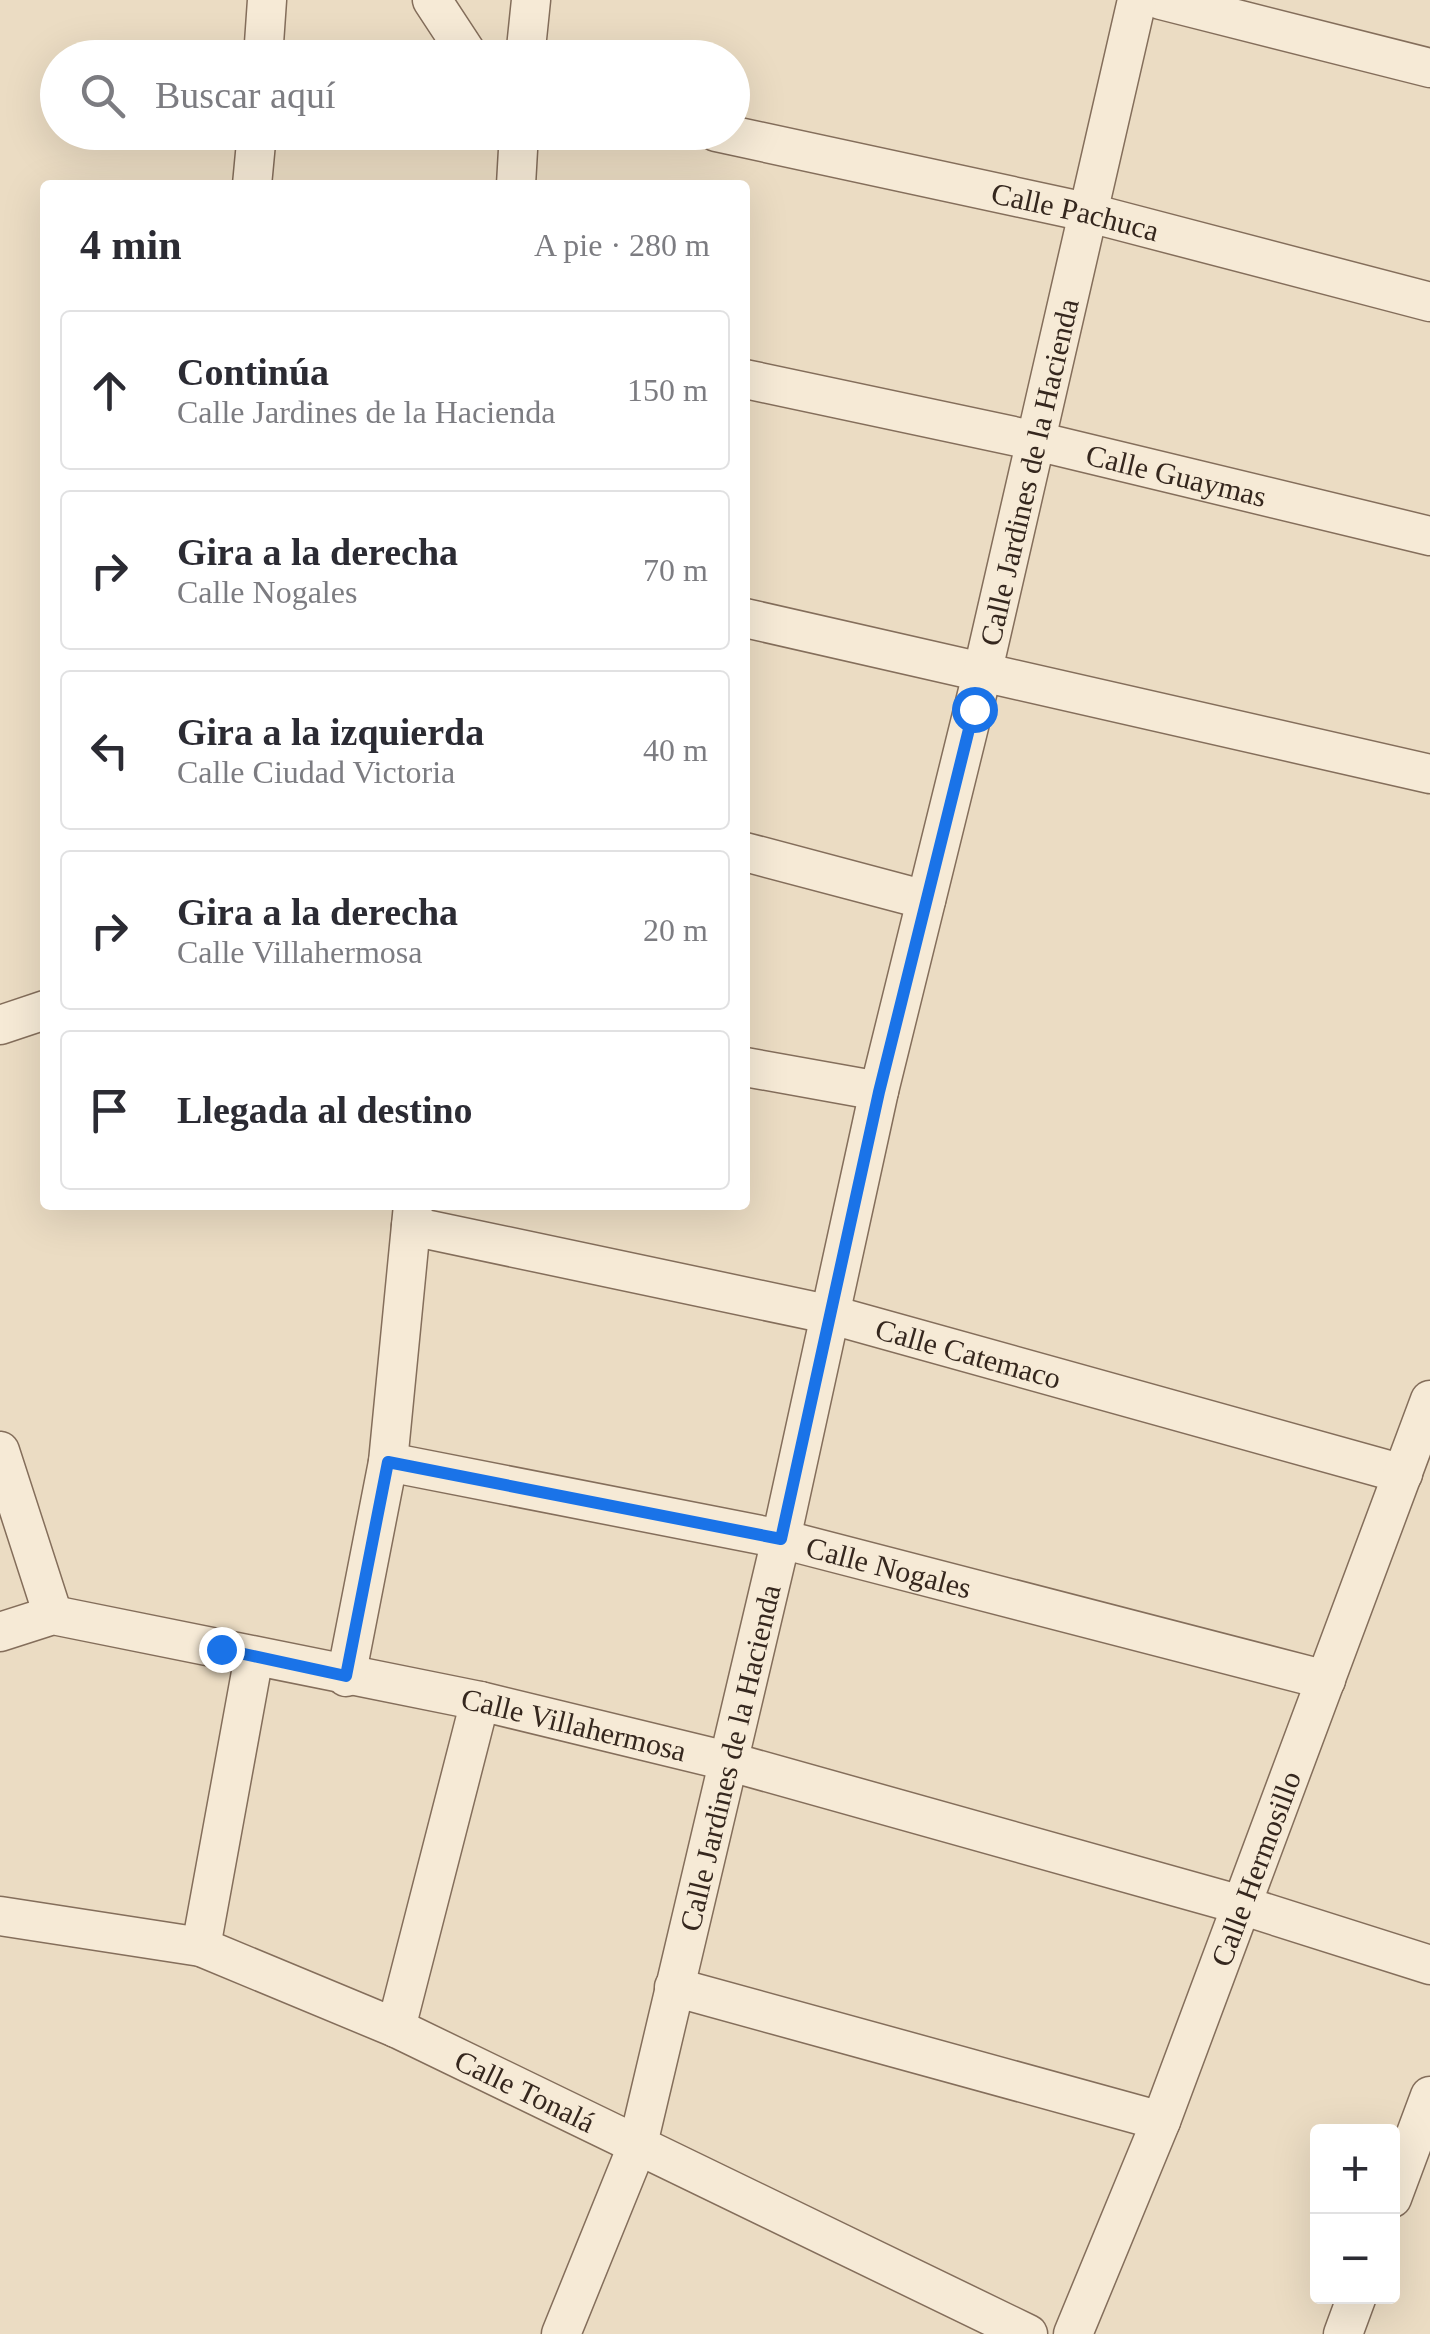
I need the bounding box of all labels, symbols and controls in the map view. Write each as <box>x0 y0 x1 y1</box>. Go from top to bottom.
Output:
search box <box>40 40 750 150</box>
icon: search <box>75 68 130 123</box>
text: Buscar aquí <box>155 74 335 116</box>
street label: Calle Pachuca <box>989 176 1163 247</box>
text: 4 min <box>80 222 182 268</box>
text: A pie · 280 m <box>534 227 710 263</box>
street label: Calle Jardines de la Hacienda <box>973 295 1084 649</box>
text: Continúa <box>177 351 329 393</box>
icon: ahead <box>82 363 137 418</box>
text: 150 m <box>627 372 708 408</box>
text: Calle Jardines de la Hacienda <box>177 394 556 430</box>
street label: Calle Guaymas <box>1083 437 1270 512</box>
text: Gira a la derecha <box>177 531 458 573</box>
icon: right <box>82 543 137 598</box>
text: 70 m <box>643 552 708 588</box>
text: Calle Nogales <box>177 574 357 610</box>
route start <box>952 687 998 733</box>
text: Gira a la izquierda <box>177 711 484 753</box>
icon: left <box>82 723 137 778</box>
text: 40 m <box>643 732 708 768</box>
text: Calle Ciudad Victoria <box>177 754 455 790</box>
text: Gira a la derecha <box>177 891 458 933</box>
icon: right <box>82 903 137 958</box>
text: 20 m <box>643 912 708 948</box>
text: Calle Villahermosa <box>177 934 422 970</box>
icon: arrive <box>82 1083 137 1138</box>
text: Llegada al destino <box>177 1089 473 1131</box>
street label: Calle Catemaco <box>872 1312 1065 1395</box>
street label: Calle Nogales <box>803 1530 975 1604</box>
street label: Calle Jardines de la Hacienda <box>672 1581 786 1934</box>
route end <box>199 1627 245 1673</box>
street label: Calle Villahermosa <box>459 1681 690 1767</box>
street label: Calle Hermosillo <box>1204 1766 1307 1971</box>
street label: Calle Tonalá <box>450 2043 601 2138</box>
map controls <box>1310 2124 1400 2304</box>
button: + <box>1310 2124 1400 2214</box>
button: − <box>1310 2214 1400 2304</box>

